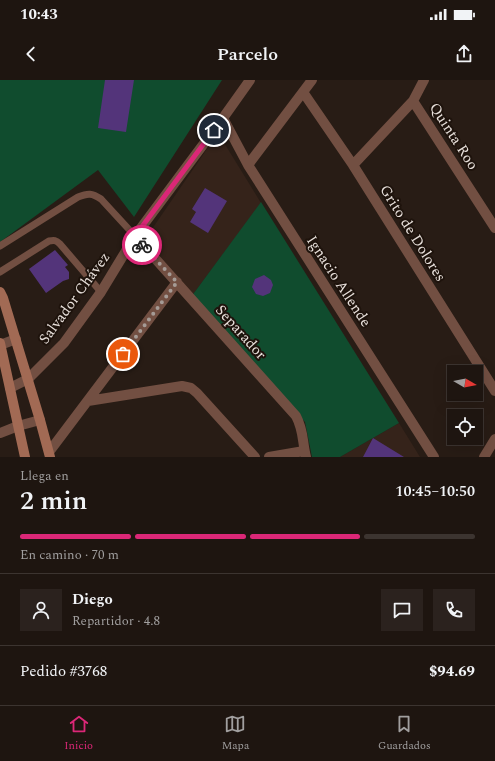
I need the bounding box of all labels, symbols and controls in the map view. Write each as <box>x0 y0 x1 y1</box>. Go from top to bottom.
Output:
text: 10:43 <box>20 3 58 26</box>
text: Parcelo <box>217 41 278 68</box>
icon: back <box>20 43 42 65</box>
icon: share <box>453 43 475 65</box>
street label: Quinta Roo <box>423 98 484 175</box>
pin <box>197 113 231 147</box>
icon: home <box>203 119 225 141</box>
street label: Grito de Dolores <box>374 180 452 286</box>
courier <box>122 225 162 265</box>
street label: Ignacio Allende <box>300 231 377 332</box>
icon: bike <box>131 234 153 256</box>
street label: Salvador Chávez <box>33 247 116 349</box>
street label: Separador <box>210 300 272 365</box>
pin <box>106 337 140 371</box>
icon: bag <box>112 343 134 365</box>
north arrow <box>447 365 483 401</box>
map controls <box>447 365 483 445</box>
button: locate <box>447 409 483 445</box>
text: Llega en <box>20 466 69 486</box>
text: 10:45–10:50 <box>395 480 475 503</box>
text: 2 min <box>20 481 87 521</box>
text: En camino · 70 m <box>20 545 119 565</box>
text: Diego <box>72 588 113 611</box>
button: person <box>20 589 62 631</box>
button: chat <box>381 589 423 631</box>
button: phone <box>433 589 475 631</box>
text: Repartidor · 4.8 <box>72 611 160 631</box>
text: Pedido #3768 <box>20 660 107 683</box>
text: $94.69 <box>429 660 475 683</box>
tab: Inicio <box>64 713 93 754</box>
tab: Mapa <box>222 713 249 754</box>
tab: Guardados <box>378 713 431 754</box>

